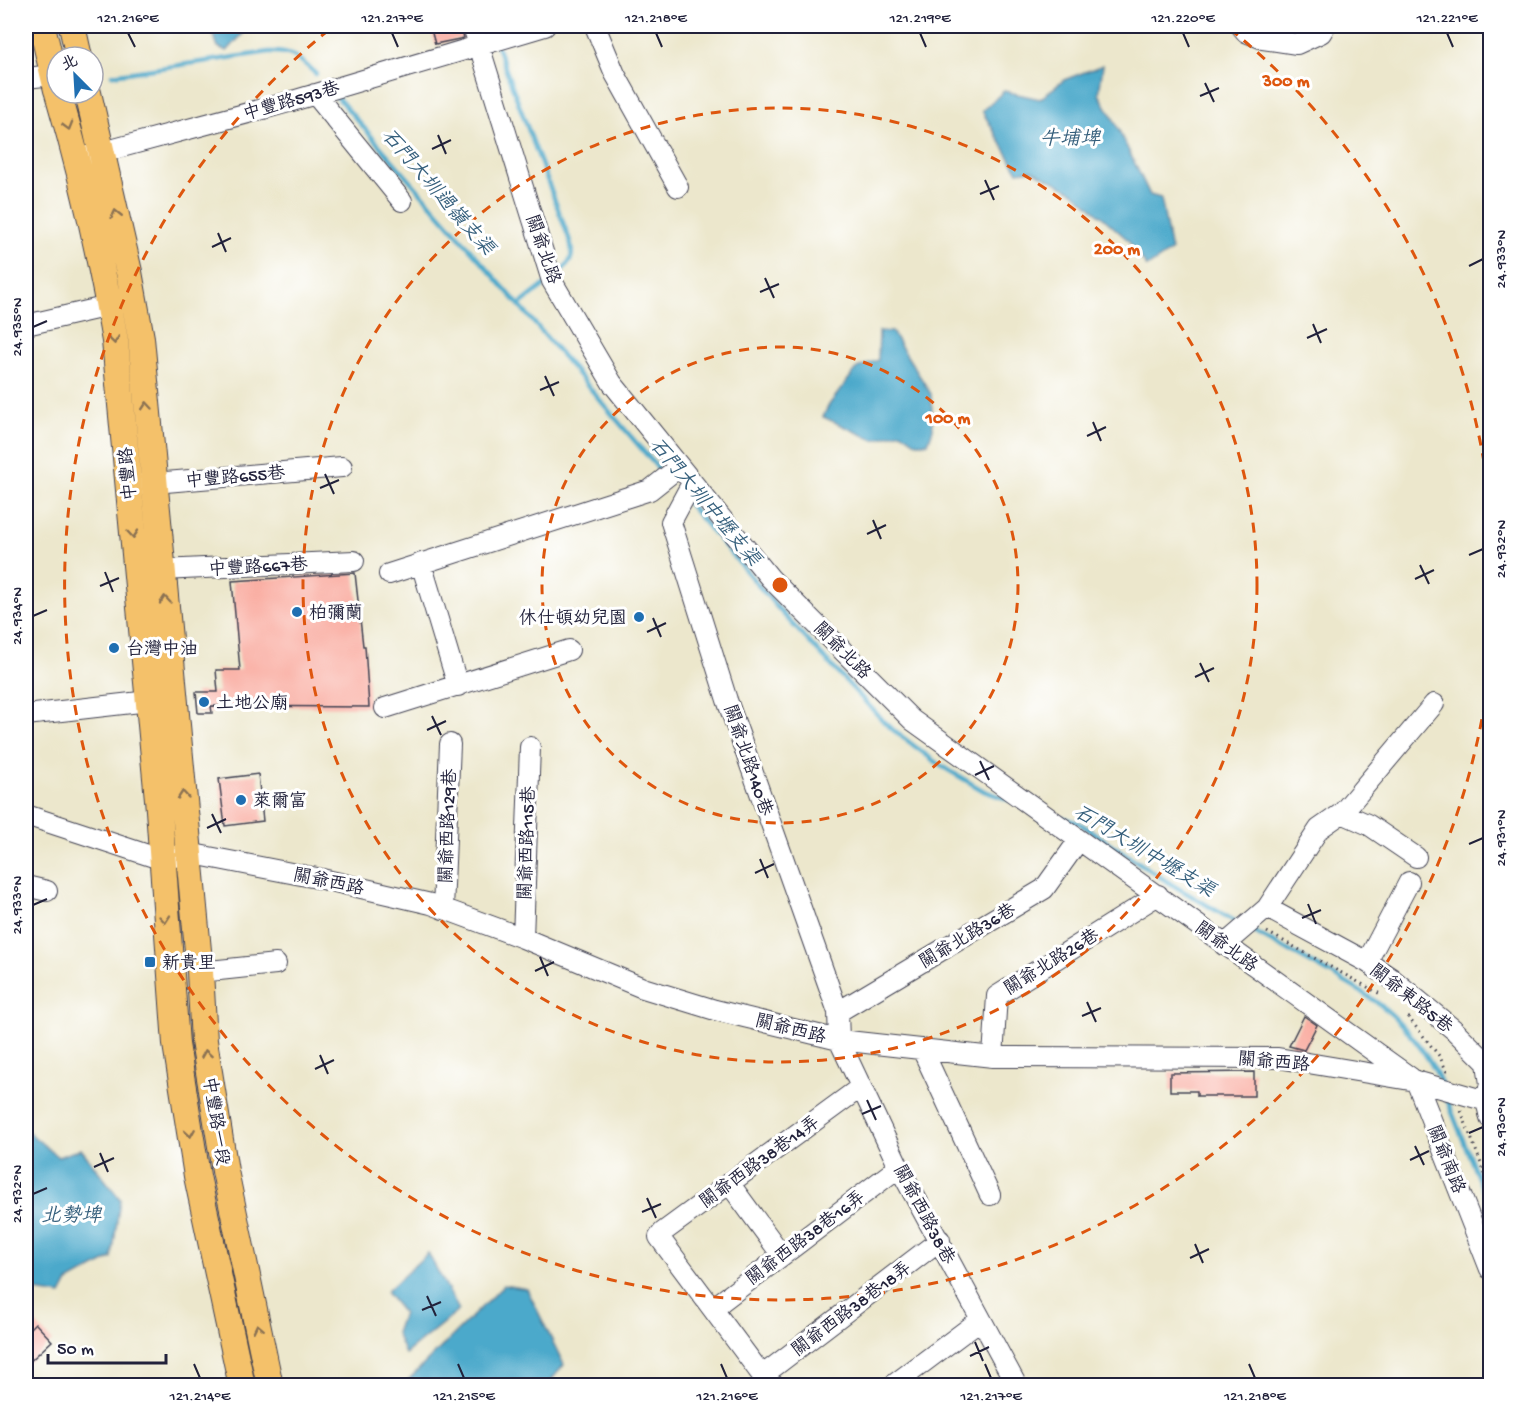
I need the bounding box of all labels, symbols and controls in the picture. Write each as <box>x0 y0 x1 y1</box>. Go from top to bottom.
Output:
text: 121.216°E <box>96 10 159 28</box>
text: 121.217°E <box>360 10 423 28</box>
text: 121.218°E <box>624 10 688 28</box>
text: 121.219°E <box>888 10 951 28</box>
text: 121.220°E <box>1150 10 1215 28</box>
text: 121.221°E <box>1415 10 1478 28</box>
north arrow <box>45 45 105 105</box>
text: 北 <box>59 52 82 76</box>
text: 300 m <box>1262 72 1310 93</box>
street label: 中豐路593巷 <box>241 78 343 126</box>
one-way arrow <box>61 120 73 131</box>
water label: 石門大圳過嶺支渠 <box>375 124 500 263</box>
water label: 牛埔埤 <box>1040 127 1102 152</box>
one-way arrow <box>111 209 124 219</box>
street label: 關爺北路 <box>520 212 564 287</box>
text: 24.933°N <box>1493 229 1511 288</box>
text: 200 m <box>1094 240 1140 261</box>
text: 24.935°N <box>9 297 27 356</box>
one-way arrow <box>108 335 120 344</box>
one-way arrow <box>141 402 154 411</box>
text: 100 m <box>925 409 971 430</box>
water label: 石門大圳中壢支渠 <box>643 433 766 573</box>
street label: 中豐路 <box>116 446 142 502</box>
street label: 中豐路655巷 <box>184 463 286 493</box>
text: 24.932°N <box>1493 520 1511 578</box>
one-way arrow <box>126 529 139 538</box>
street label: 中豐路667巷 <box>208 554 308 582</box>
centre of rings <box>770 575 790 595</box>
text: 24.934°N <box>9 587 27 645</box>
one-way arrow <box>159 596 172 605</box>
place label: 柏彌蘭 <box>309 603 363 625</box>
marker: 柏彌蘭 <box>290 605 304 619</box>
place label: 休仕頓幼兒園 <box>519 608 627 630</box>
marker: 休仕頓幼兒園 <box>632 610 646 624</box>
street label: 關爺北路 <box>808 618 875 685</box>
place label: 台灣中油 <box>126 639 198 661</box>
marker: 台灣中油 <box>107 641 121 655</box>
place label: 土地公廟 <box>216 693 288 715</box>
marker: 土地公廟 <box>197 695 211 709</box>
street label: 關爺北路140巷 <box>718 702 776 819</box>
street label: 關爺西路129巷 <box>436 768 462 884</box>
street label: 關爺西路115巷 <box>515 786 541 900</box>
one-way arrow <box>177 790 190 799</box>
place label: 萊爾富 <box>253 791 307 813</box>
marker: 萊爾富 <box>234 793 248 807</box>
water label: 石門大圳中壢支渠 <box>1069 800 1220 905</box>
text: 24.931°N <box>1493 809 1511 867</box>
street label: 關爺西路 <box>291 865 366 901</box>
text: 24.933°N <box>9 875 27 934</box>
street label: 關爺北路36巷 <box>916 899 1020 974</box>
one-way arrow <box>158 914 171 923</box>
street label: 關爺北路 <box>1190 918 1261 978</box>
street label: 關爺北路26巷 <box>1000 925 1104 1001</box>
place label: 新貴里 <box>162 953 216 975</box>
marker: 新貴里 <box>143 955 157 969</box>
street label: 關爺東路5巷 <box>1365 960 1457 1039</box>
street label: 關爺西路 <box>753 1011 828 1049</box>
street label: 關爺西路 <box>1237 1049 1311 1077</box>
one-way arrow <box>200 1050 213 1060</box>
street label: 中豐路一段 <box>197 1075 233 1167</box>
text: 24.930°N <box>1493 1097 1511 1157</box>
street label: 關爺西路38巷14弄 <box>696 1112 824 1214</box>
street label: 關爺南路 <box>1421 1122 1469 1197</box>
one-way arrow <box>183 1128 196 1138</box>
street label: 關爺西路38巷 <box>888 1162 959 1268</box>
text: 24.932°N <box>9 1165 27 1223</box>
street label: 關爺西路38巷16弄 <box>742 1187 870 1291</box>
water label: 北勢埤 <box>41 1204 103 1229</box>
street label: 關爺西路38巷18弄 <box>788 1257 916 1362</box>
one-way arrow <box>252 1324 265 1334</box>
scale bar <box>48 1327 166 1365</box>
text: 50 m <box>57 1340 94 1361</box>
text: 121.214°E <box>169 1388 231 1406</box>
text: 121.215°E <box>432 1388 495 1406</box>
text: 121.216°E <box>695 1388 758 1406</box>
text: 121.217°E <box>959 1388 1022 1406</box>
text: 121.218°E <box>1223 1388 1287 1406</box>

